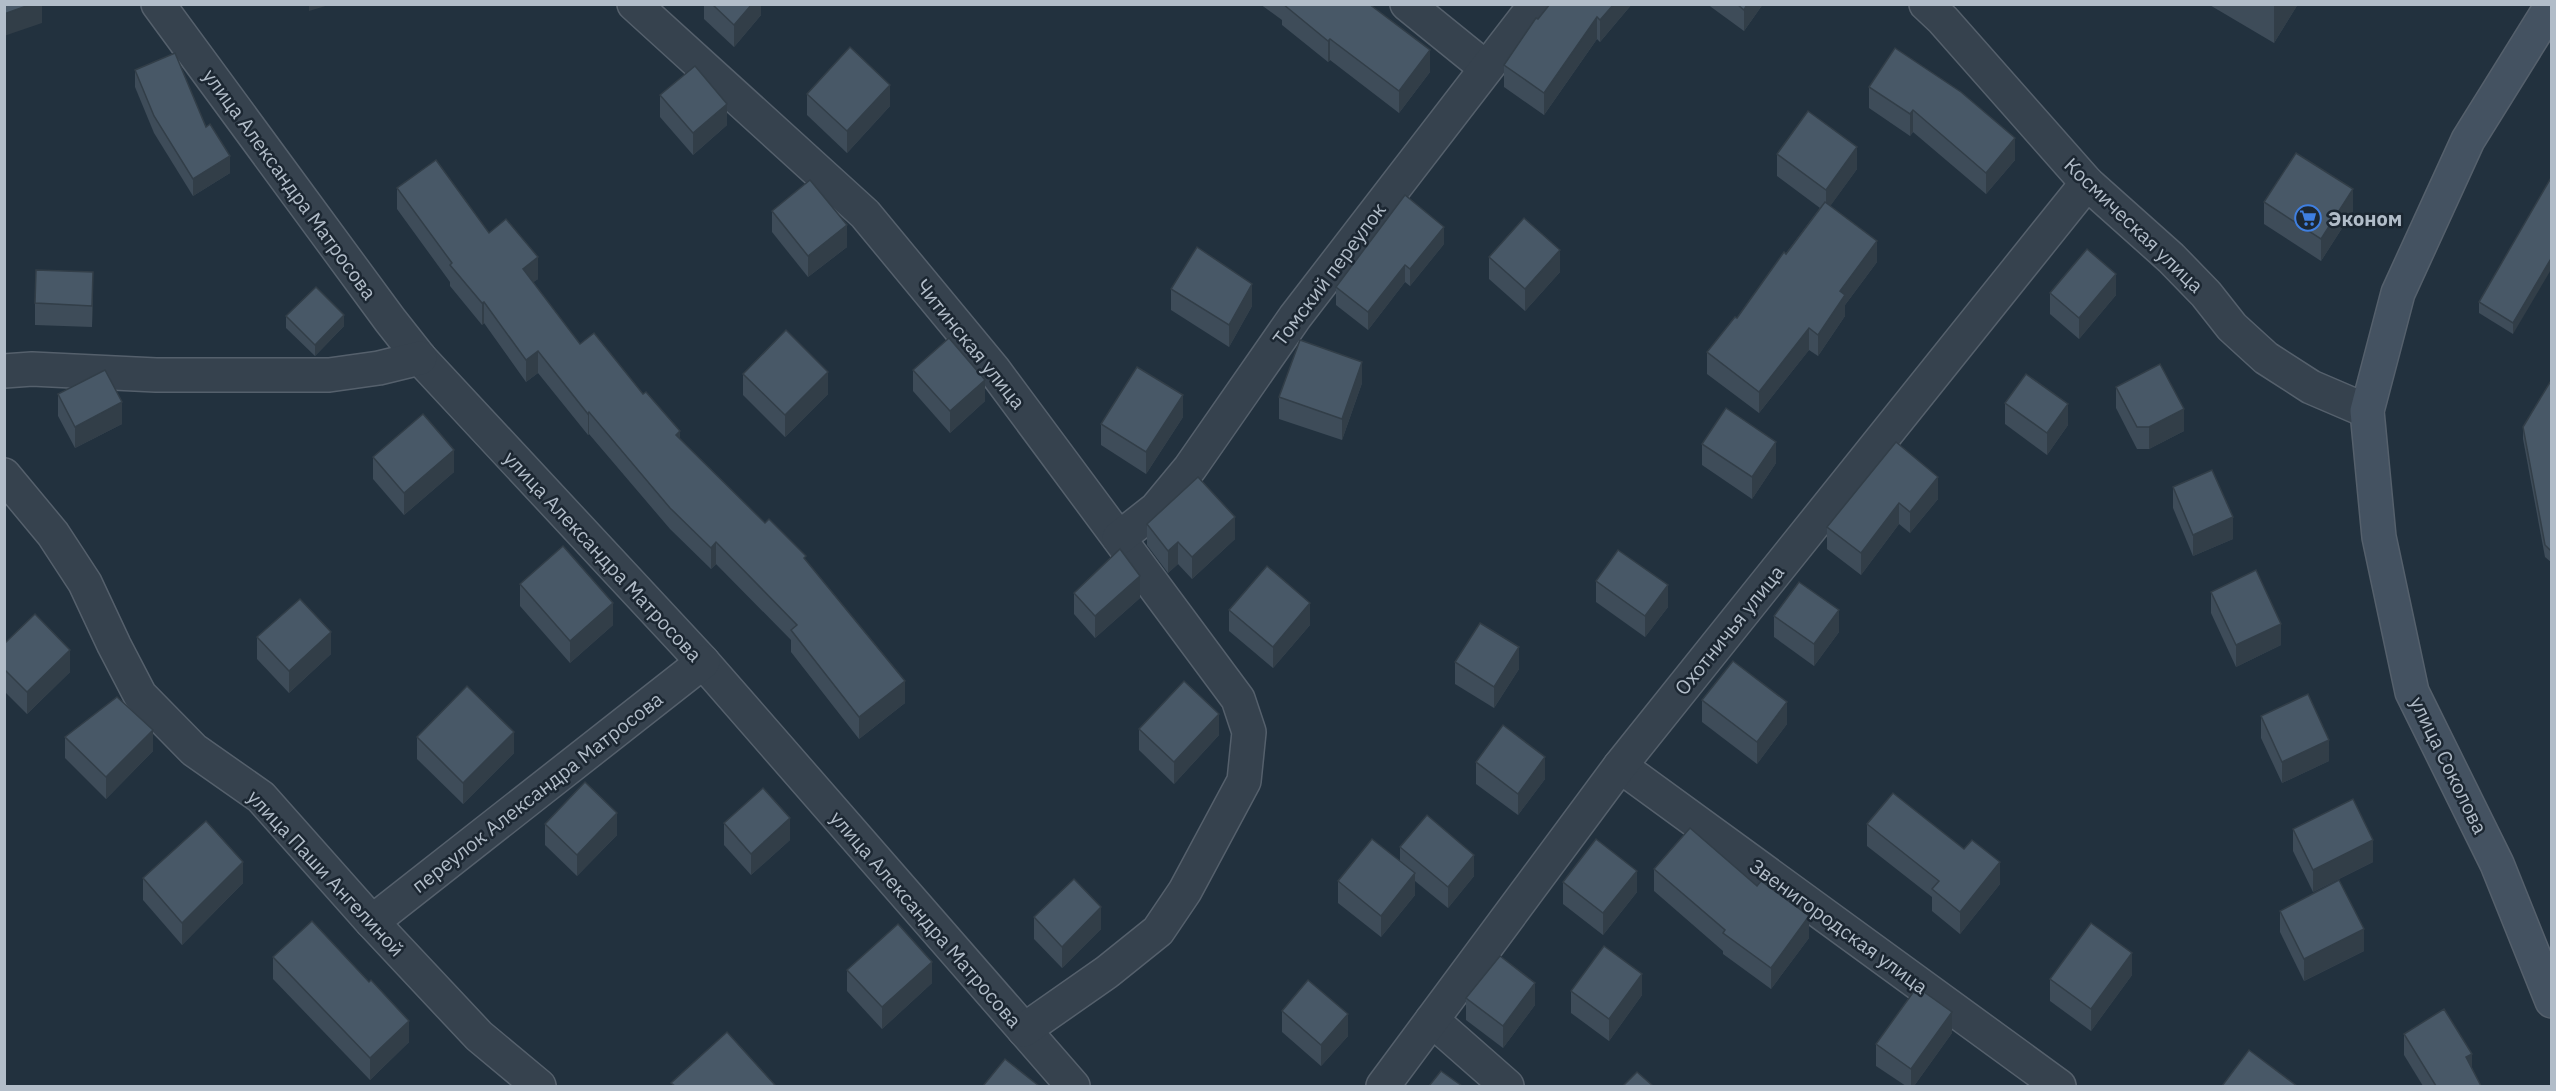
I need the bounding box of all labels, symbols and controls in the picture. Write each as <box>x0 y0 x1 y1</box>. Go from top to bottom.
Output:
street label: улица Александра Матросова <box>197 63 383 305</box>
street label: Космическая улица <box>2059 151 2210 299</box>
street label: Томский переулок <box>1266 197 1392 351</box>
supermarket icon: Эконом <box>2293 203 2323 233</box>
place label: Эконом <box>2328 205 2402 232</box>
street label: Читинская улица <box>910 273 1032 415</box>
street label: улица Александра Матросова <box>498 445 708 668</box>
street label: Охотничья улица <box>1668 559 1790 701</box>
street label: переулок Александра Матросова <box>406 685 668 899</box>
street label: улица Соколова <box>2404 692 2494 839</box>
street label: улица Паши Ангелиной <box>242 784 410 962</box>
street label: улица Александра Матросова <box>824 805 1028 1033</box>
street label: Звенигородская улица <box>1744 852 1934 1000</box>

